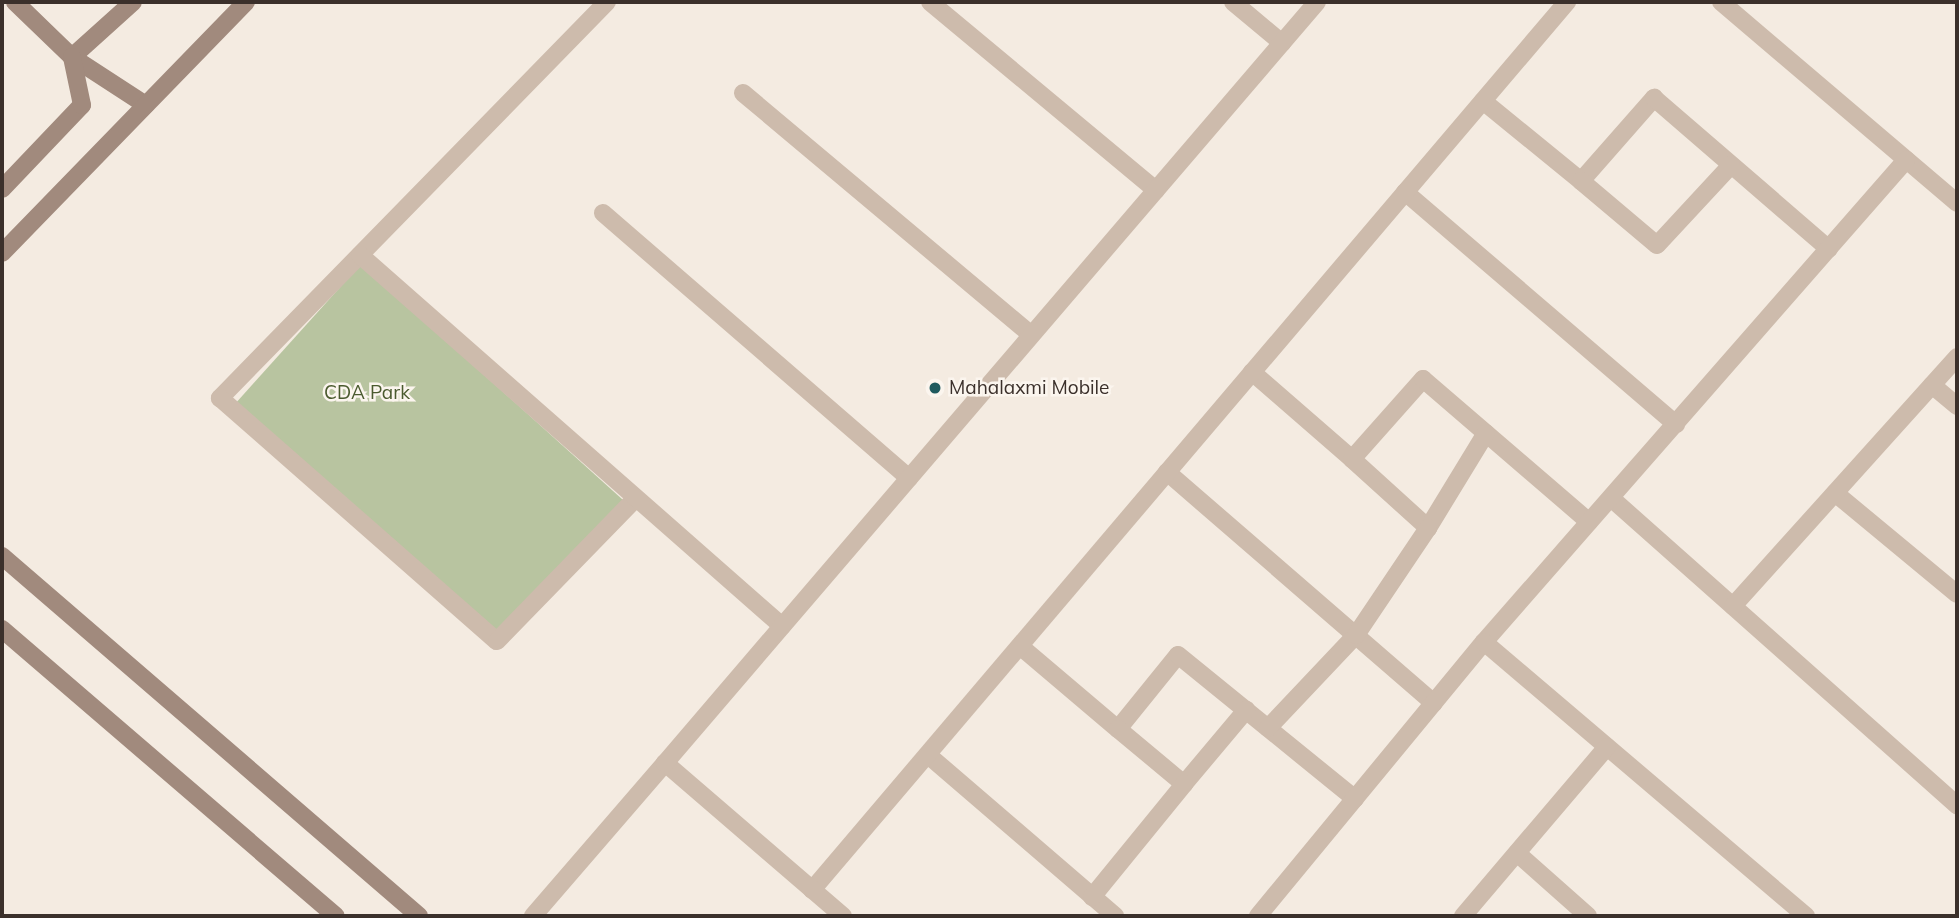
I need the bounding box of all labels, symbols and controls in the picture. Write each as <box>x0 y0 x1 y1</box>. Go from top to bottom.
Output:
place label: Mahalaxmi Mobile <box>949 377 1109 399</box>
marker: Mahalaxmi Mobile <box>927 380 943 396</box>
park label: CDA Park <box>324 382 410 404</box>

